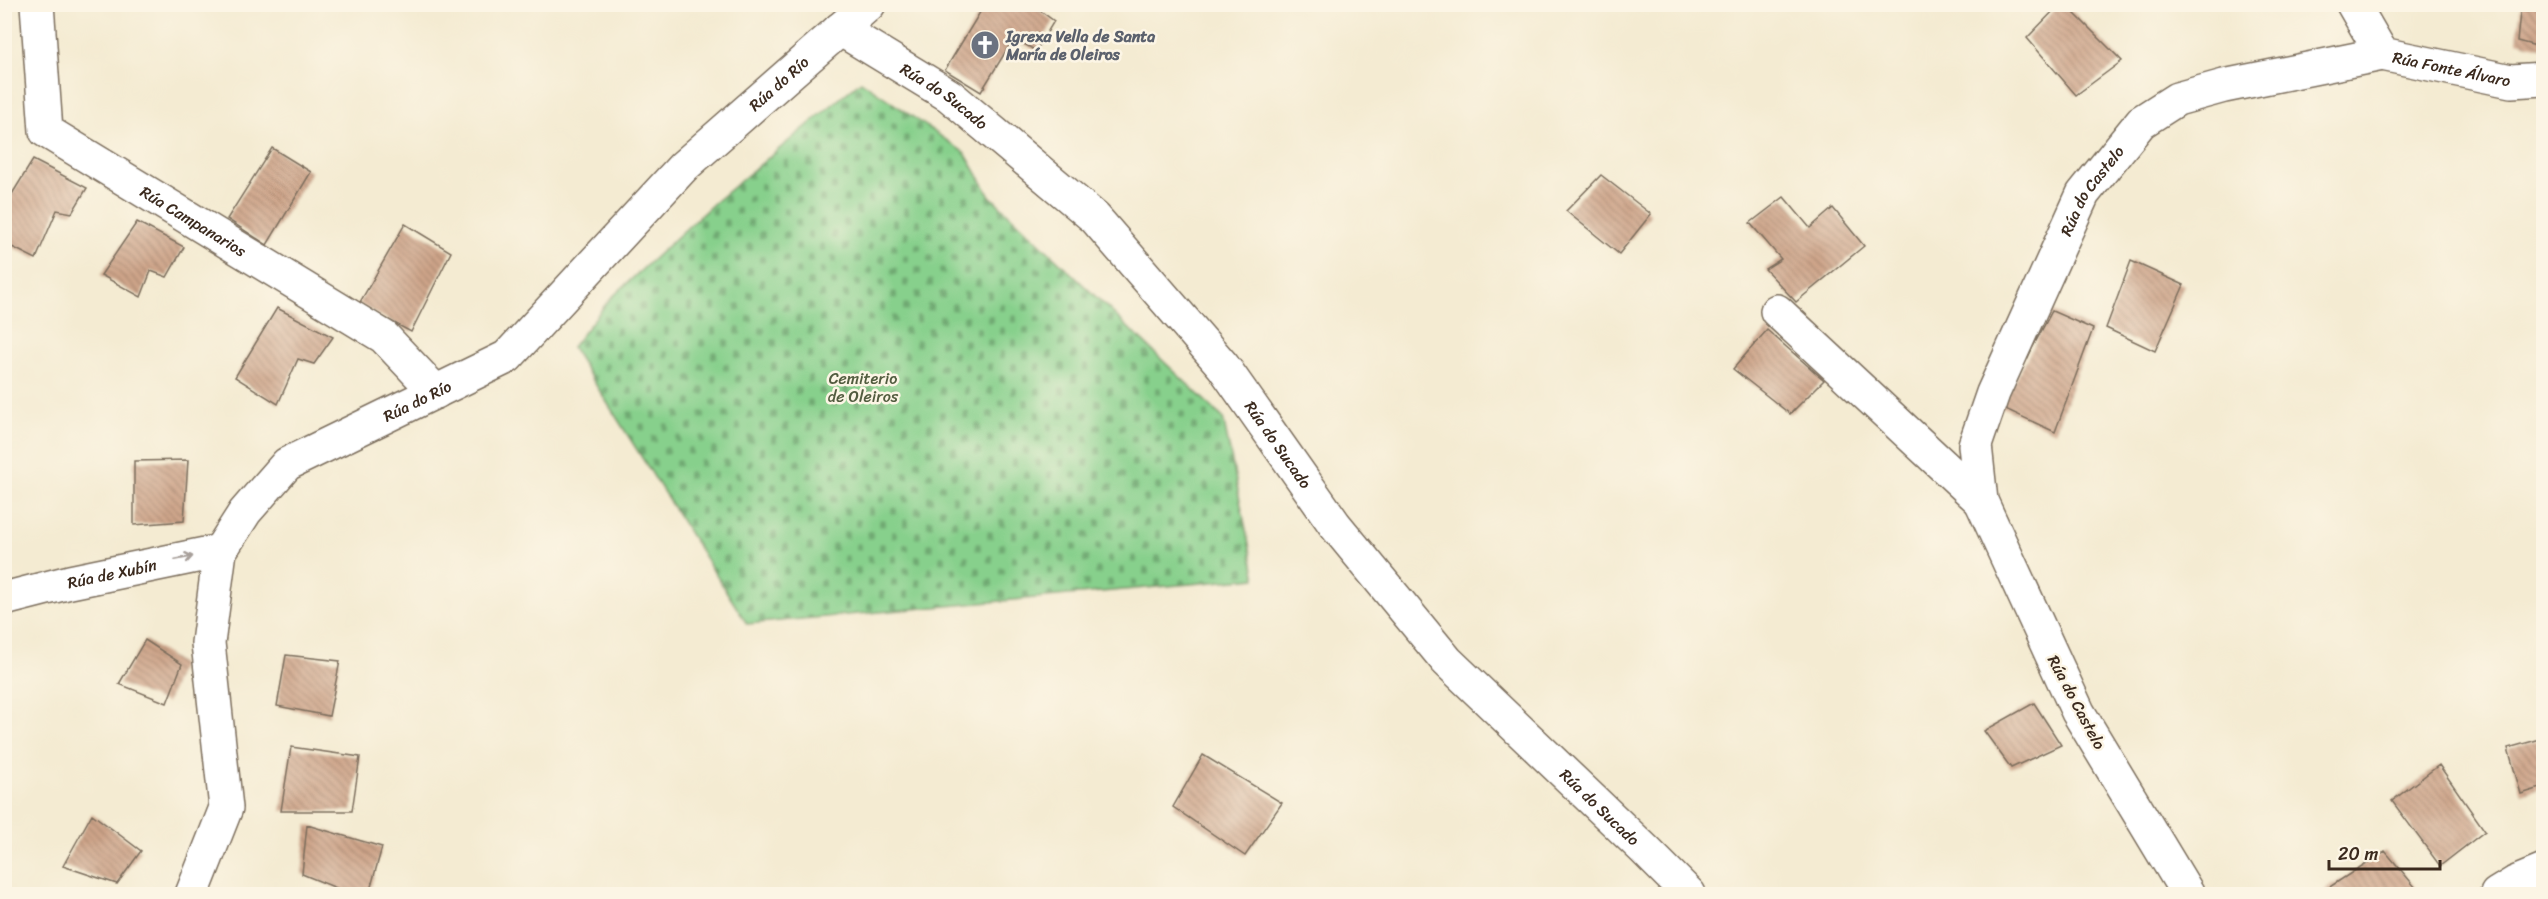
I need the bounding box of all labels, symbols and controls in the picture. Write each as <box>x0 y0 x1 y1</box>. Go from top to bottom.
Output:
place label: Igrexa Vella de Santa María de Oleiros <box>1005 22 1155 69</box>
church icon: Igrexa Vella de Santa María de Oleiros <box>969 29 1001 61</box>
street label: Rúa Fonte Álvaro <box>2390 43 2513 96</box>
street label: Rúa do Río <box>742 49 816 119</box>
street label: Rúa do Sucado <box>894 55 995 137</box>
street label: Rúa do Castelo <box>2052 139 2132 241</box>
street label: Rúa Campanarios <box>134 178 253 265</box>
park label: Cemiterio de Oleiros <box>828 364 899 411</box>
street label: Rúa do Río <box>378 372 457 430</box>
street label: Rúa do Sucado <box>1237 395 1319 495</box>
street label: Rúa de Xubín <box>65 550 160 597</box>
one-way arrow <box>174 552 194 563</box>
street label: Rúa do Castelo <box>2039 650 2114 755</box>
street label: Rúa do Sucado <box>1552 761 1647 853</box>
scale bar <box>2329 833 2440 871</box>
text: 20 m <box>2338 838 2378 870</box>

